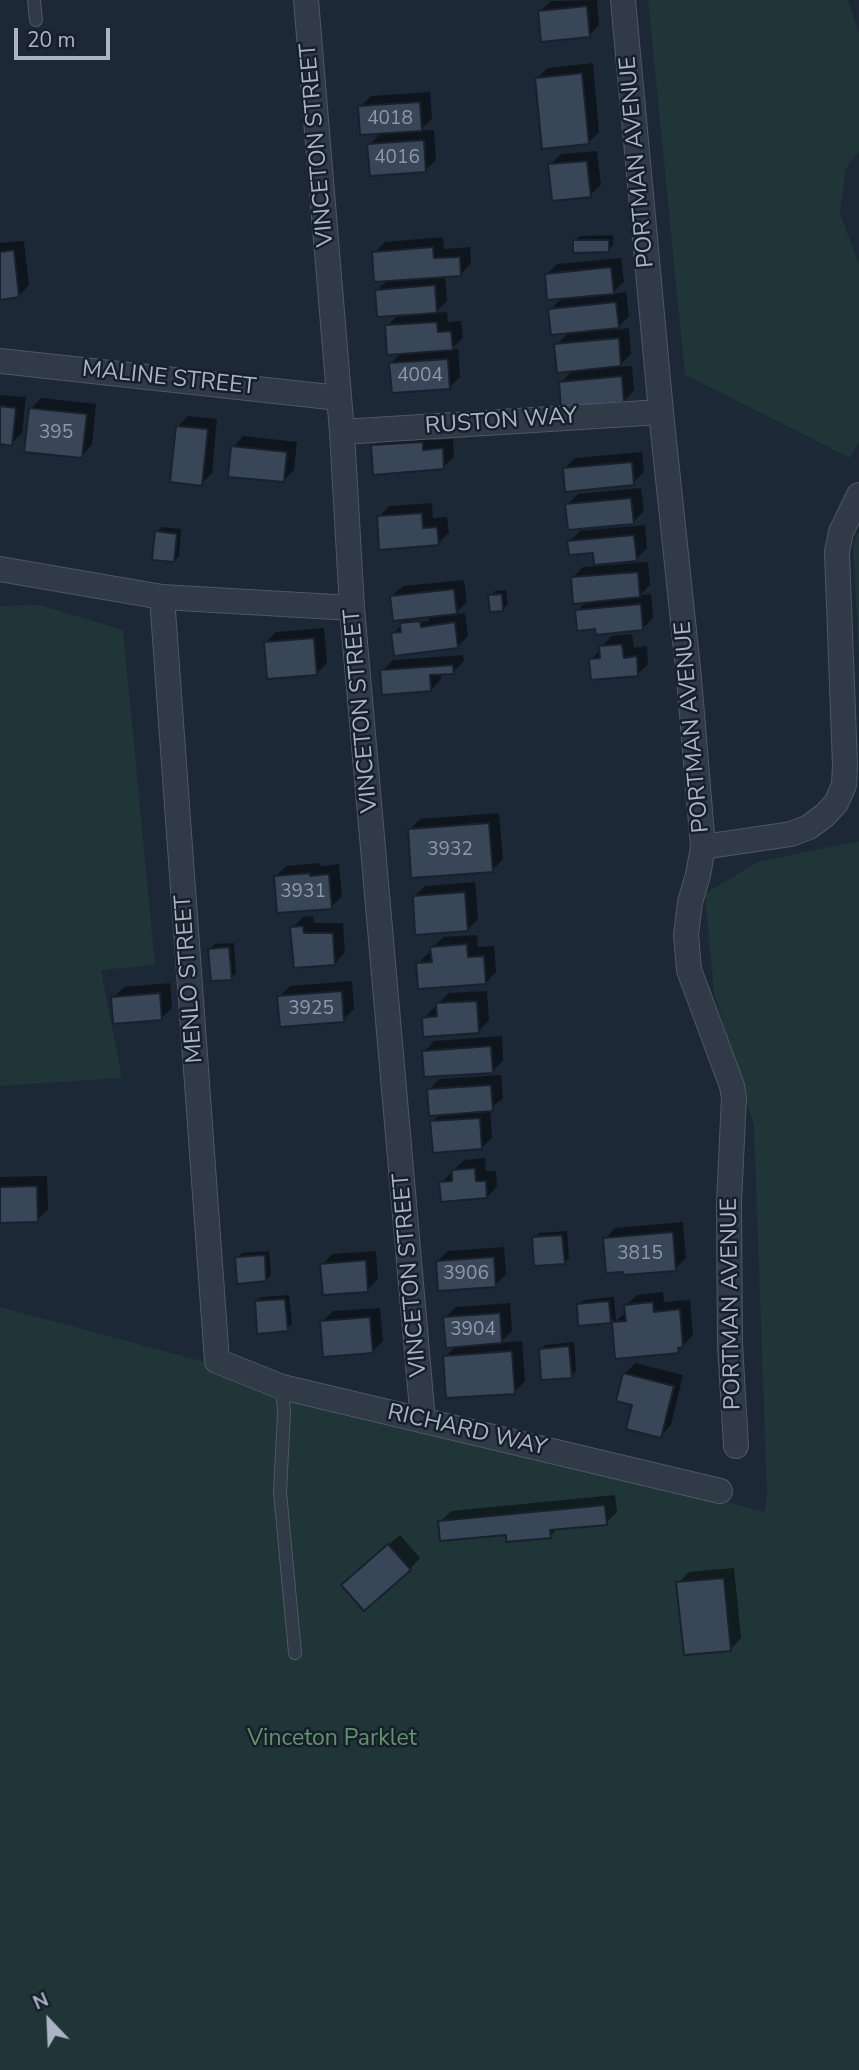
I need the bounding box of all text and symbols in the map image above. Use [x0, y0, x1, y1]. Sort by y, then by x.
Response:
scale bar [18, 14, 114, 58]
text: 20 m [27, 26, 76, 54]
street label: VINCETON STREET [295, 42, 341, 248]
street label: PORTMAN AVENUE [615, 55, 661, 269]
house number: 4018 [367, 108, 413, 130]
house number: 4016 [374, 147, 420, 169]
street label: MALINE STREET [81, 356, 257, 402]
house number: 4004 [397, 365, 443, 387]
street label: RUSTON WAY [424, 403, 578, 441]
house number: 395 [39, 422, 73, 444]
street label: VINCETON STREET [339, 608, 385, 814]
street label: PORTMAN AVENUE [670, 620, 716, 834]
house number: 3932 [427, 839, 473, 861]
house number: 3931 [280, 881, 326, 903]
street label: MENLO STREET [170, 894, 210, 1064]
house number: 3925 [288, 998, 334, 1020]
street label: VINCETON STREET [388, 1172, 434, 1378]
street label: PORTMAN AVENUE [716, 1198, 748, 1410]
house number: 3815 [617, 1243, 663, 1265]
house number: 3906 [443, 1263, 489, 1285]
house number: 3904 [450, 1319, 496, 1341]
street label: RICHARD WAY [385, 1399, 549, 1463]
park label: Vinceton Parklet [247, 1725, 417, 1753]
north arrow [14, 1986, 84, 2056]
text: N [29, 1987, 52, 2016]

